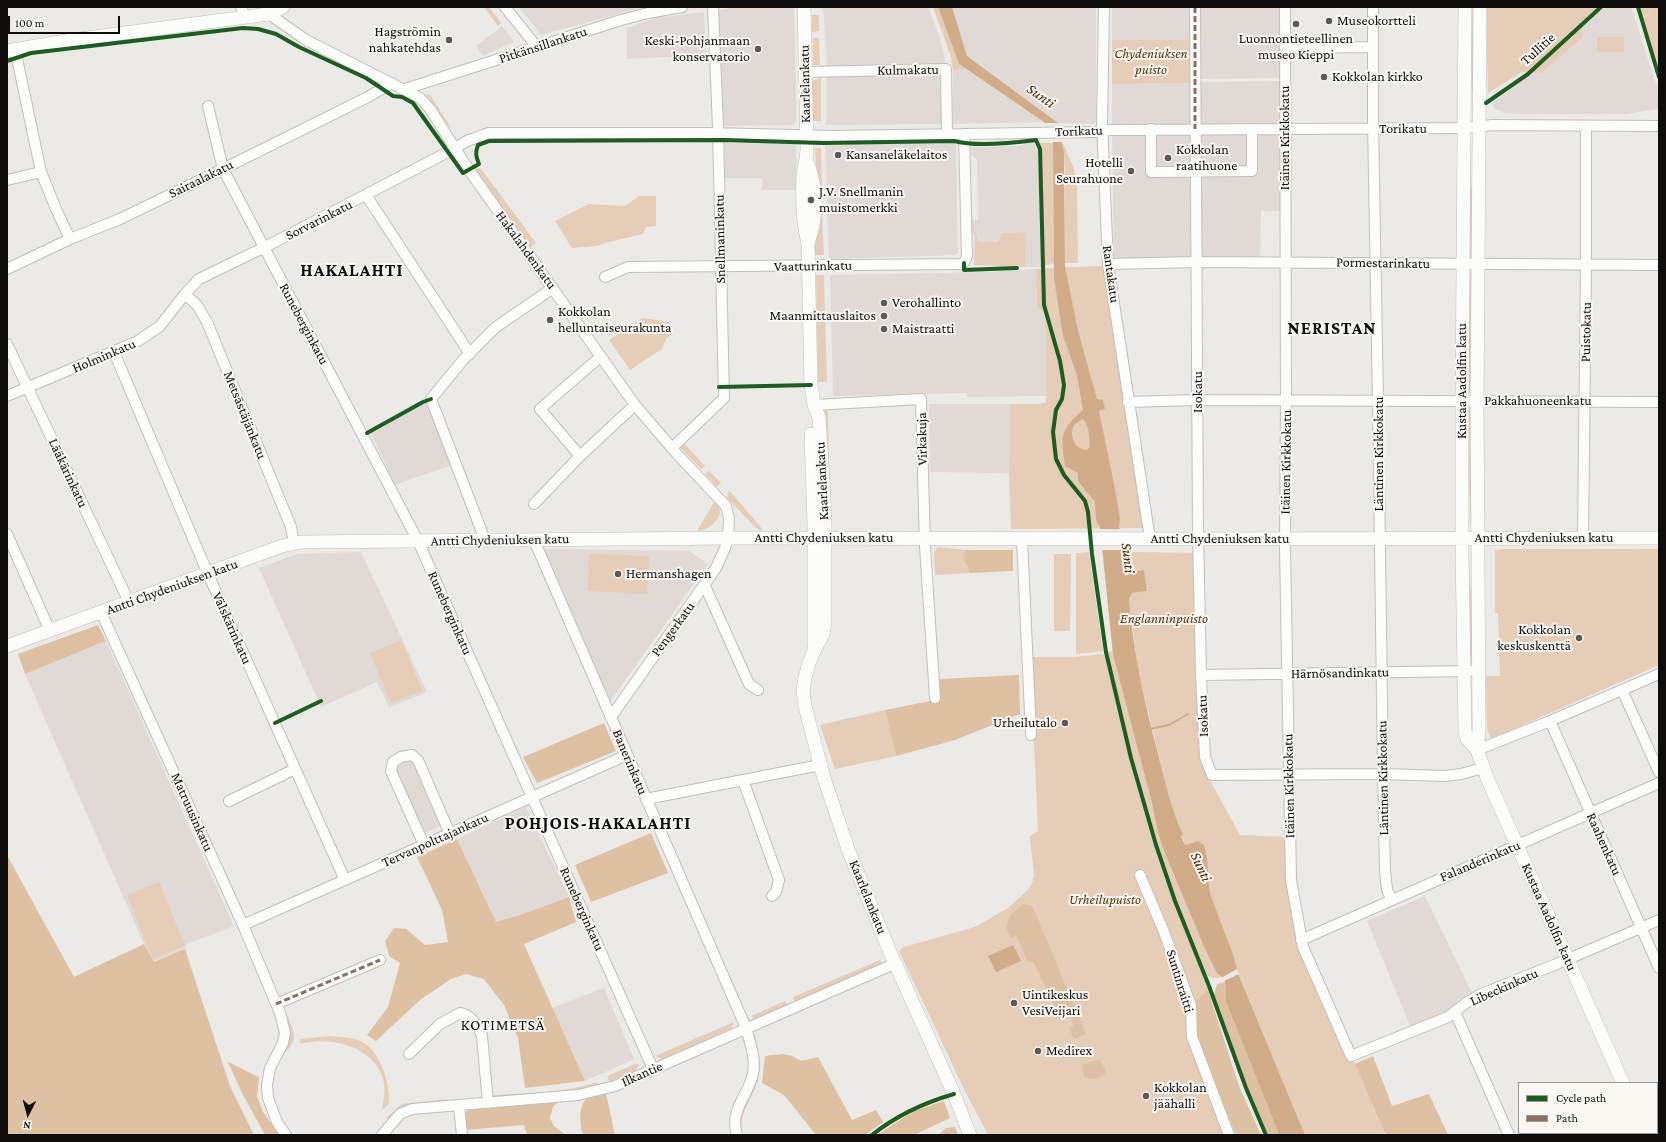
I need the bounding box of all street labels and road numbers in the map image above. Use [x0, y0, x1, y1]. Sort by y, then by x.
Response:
street label: Pitkänsillankatu [497, 23, 589, 67]
street label: Tullitie [1517, 29, 1559, 69]
street label: Kaarlelankatu [796, 45, 814, 123]
street label: Kulmakatu [877, 61, 939, 79]
street label: Itäinen Kirkkokatu [1277, 86, 1293, 190]
street label: Torikatu [1379, 121, 1427, 137]
street label: Torikatu [1055, 122, 1103, 140]
street label: Sairaalakatu [166, 156, 236, 202]
street label: Snellmaninkatu [711, 194, 729, 284]
street label: Sorvarinkatu [283, 196, 355, 244]
street label: Hakalahdenkatu [492, 208, 560, 292]
street label: Rantakatu [1099, 244, 1123, 304]
street label: Pormestarinkatu [1336, 254, 1430, 272]
street label: Vaatturinkatu [774, 257, 852, 275]
street label: Runeberginkatu [276, 280, 332, 368]
street label: Puistokatu [1577, 302, 1595, 362]
street label: Kustaa Aadolfin katu [1454, 323, 1470, 439]
street label: Holminkatu [70, 335, 138, 377]
street label: Metsästäjänkatu [220, 369, 270, 461]
street label: Isokatu [1190, 371, 1206, 413]
street label: Pakkahuoneenkatu [1484, 393, 1592, 409]
street label: Läntinen Kirkkokatu [1371, 396, 1387, 512]
street label: Itäinen Kirkkokatu [1277, 409, 1295, 515]
street label: Virkakuja [913, 412, 931, 466]
street label: Lääkärinkatu [45, 436, 91, 510]
street label: Kaarlelankatu [812, 441, 832, 521]
street label: Antti Chydeniuksen katu [430, 530, 570, 550]
street label: Antti Chydeniuksen katu [755, 530, 893, 546]
street label: Antti Chydeniuksen katu [1475, 530, 1613, 546]
street label: Antti Chydeniuksen katu [1151, 531, 1289, 547]
street label: Antti Chydeniuksen katu [104, 555, 240, 619]
street label: Runeberginkatu [424, 569, 476, 657]
street label: Välskärinkatu [209, 589, 255, 667]
street label: Pengerkatu [648, 598, 698, 660]
street label: Härnösandinkatu [1291, 664, 1389, 682]
street label: Isokatu [1194, 695, 1212, 737]
street label: Läntinen Kirkkokatu [1374, 720, 1392, 836]
street label: Banerinkatu [609, 727, 651, 797]
street label: Itäinen Kirkkokatu [1280, 733, 1298, 839]
street label: Matruusinkatu [167, 770, 217, 854]
street label: Tervanpolttajankatu [379, 809, 491, 871]
street label: Raahenkatu [1583, 810, 1625, 878]
street label: Falanderinkatu [1437, 837, 1523, 885]
street label: Kaarlelankatu [846, 858, 890, 936]
street label: Kustaa Aadolfin katu [1518, 861, 1580, 973]
street label: Runeberginkatu [556, 865, 608, 953]
street label: Suntinraitti [1162, 947, 1198, 1015]
street label: Libeckinkatu [1467, 965, 1541, 1009]
street label: Ilkantie [619, 1058, 665, 1090]

